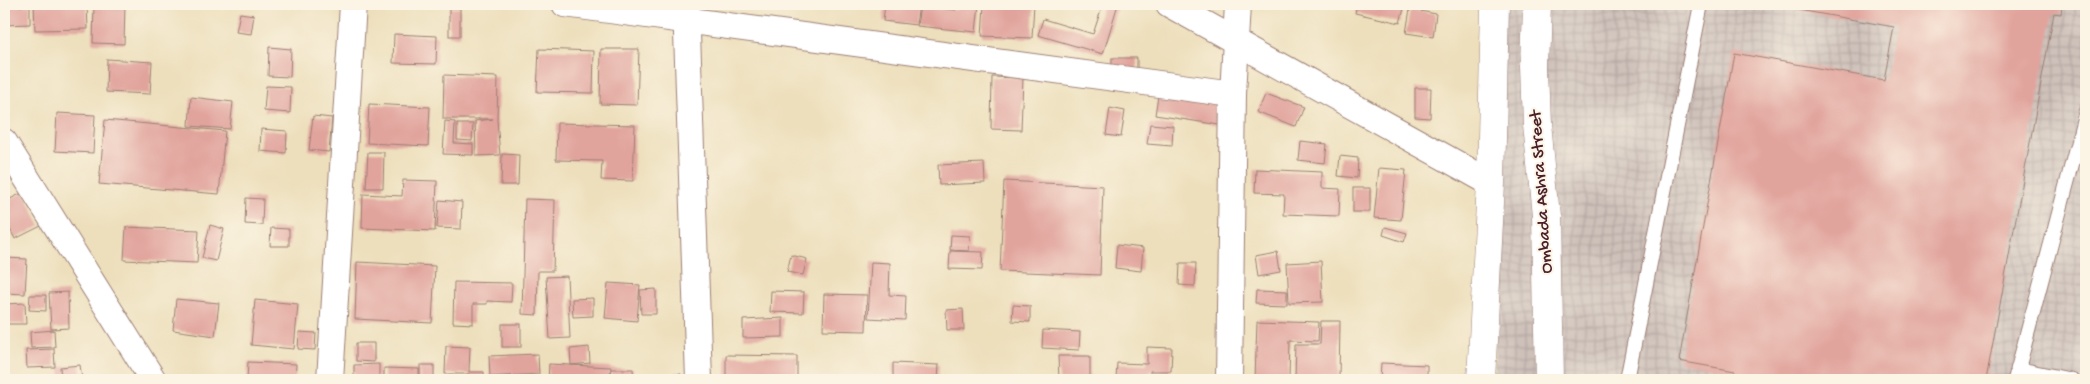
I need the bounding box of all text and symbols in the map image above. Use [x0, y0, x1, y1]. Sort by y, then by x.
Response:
street label: Ombada Ashra Street [1526, 108, 1558, 274]

